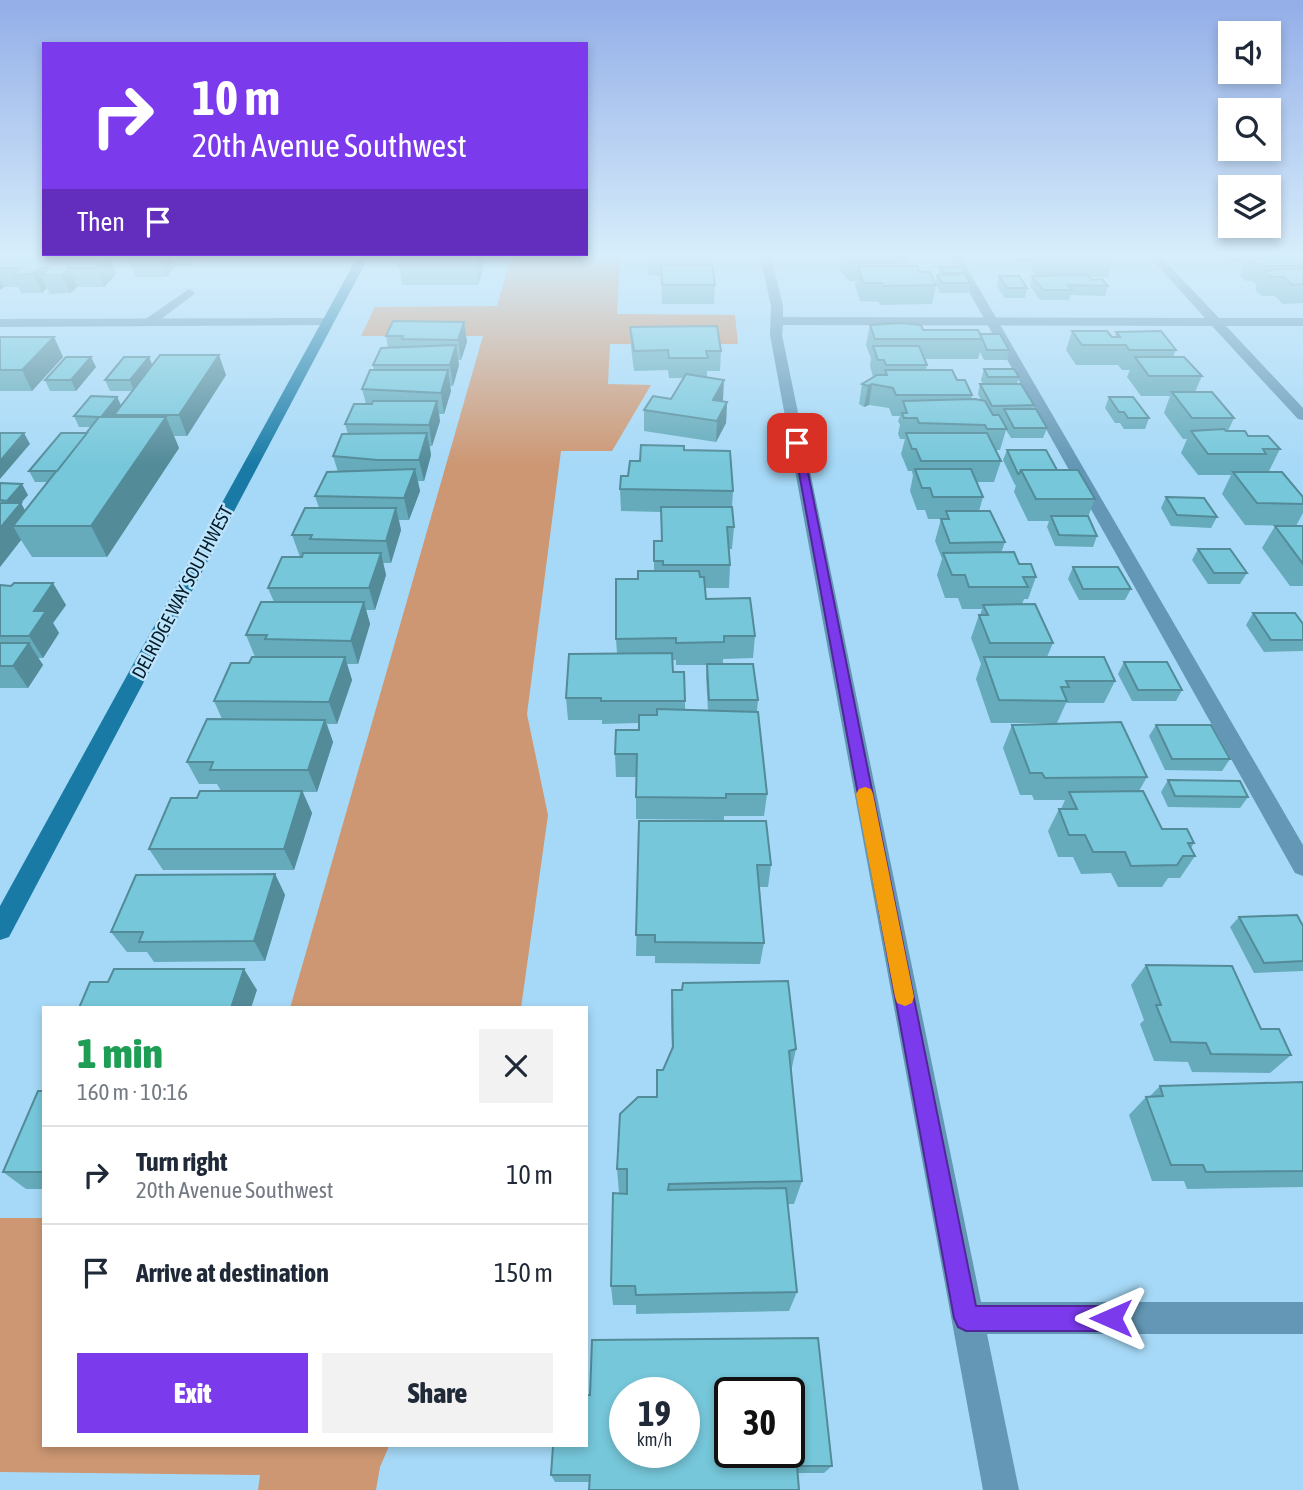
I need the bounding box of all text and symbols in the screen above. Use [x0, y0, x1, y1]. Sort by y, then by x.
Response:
map controls [1218, 21, 1281, 238]
button: sound [1218, 21, 1281, 84]
text: 10 m [192, 69, 280, 125]
icon: right [77, 70, 168, 161]
button: search [1218, 98, 1281, 161]
text: 20th Avenue Southwest [192, 127, 467, 164]
button: layers [1218, 175, 1281, 238]
icon: arrive [139, 203, 177, 241]
text: Then [77, 207, 125, 237]
pin [767, 413, 827, 473]
icon: arrive [778, 424, 816, 462]
street label: DELRIDGE WAY SOUTHWEST [127, 501, 237, 682]
text: 1 min [77, 1029, 163, 1077]
button: close [479, 1029, 553, 1103]
text: 160 m · 10:16 [77, 1079, 188, 1105]
text: Turn right [136, 1147, 227, 1177]
icon: right [77, 1156, 115, 1194]
text: 10 m [506, 1160, 553, 1190]
text: 20th Avenue Southwest [136, 1177, 333, 1203]
icon: arrive [77, 1254, 115, 1292]
text: Arrive at destination [136, 1258, 329, 1288]
text: 150 m [494, 1258, 553, 1288]
position arrow [1074, 1281, 1148, 1355]
button: Exit [77, 1353, 308, 1433]
button: Share [322, 1353, 553, 1433]
speed limit sign: 30 [714, 1377, 805, 1468]
text: 19 [638, 1393, 671, 1433]
text: km/h [637, 1429, 672, 1450]

